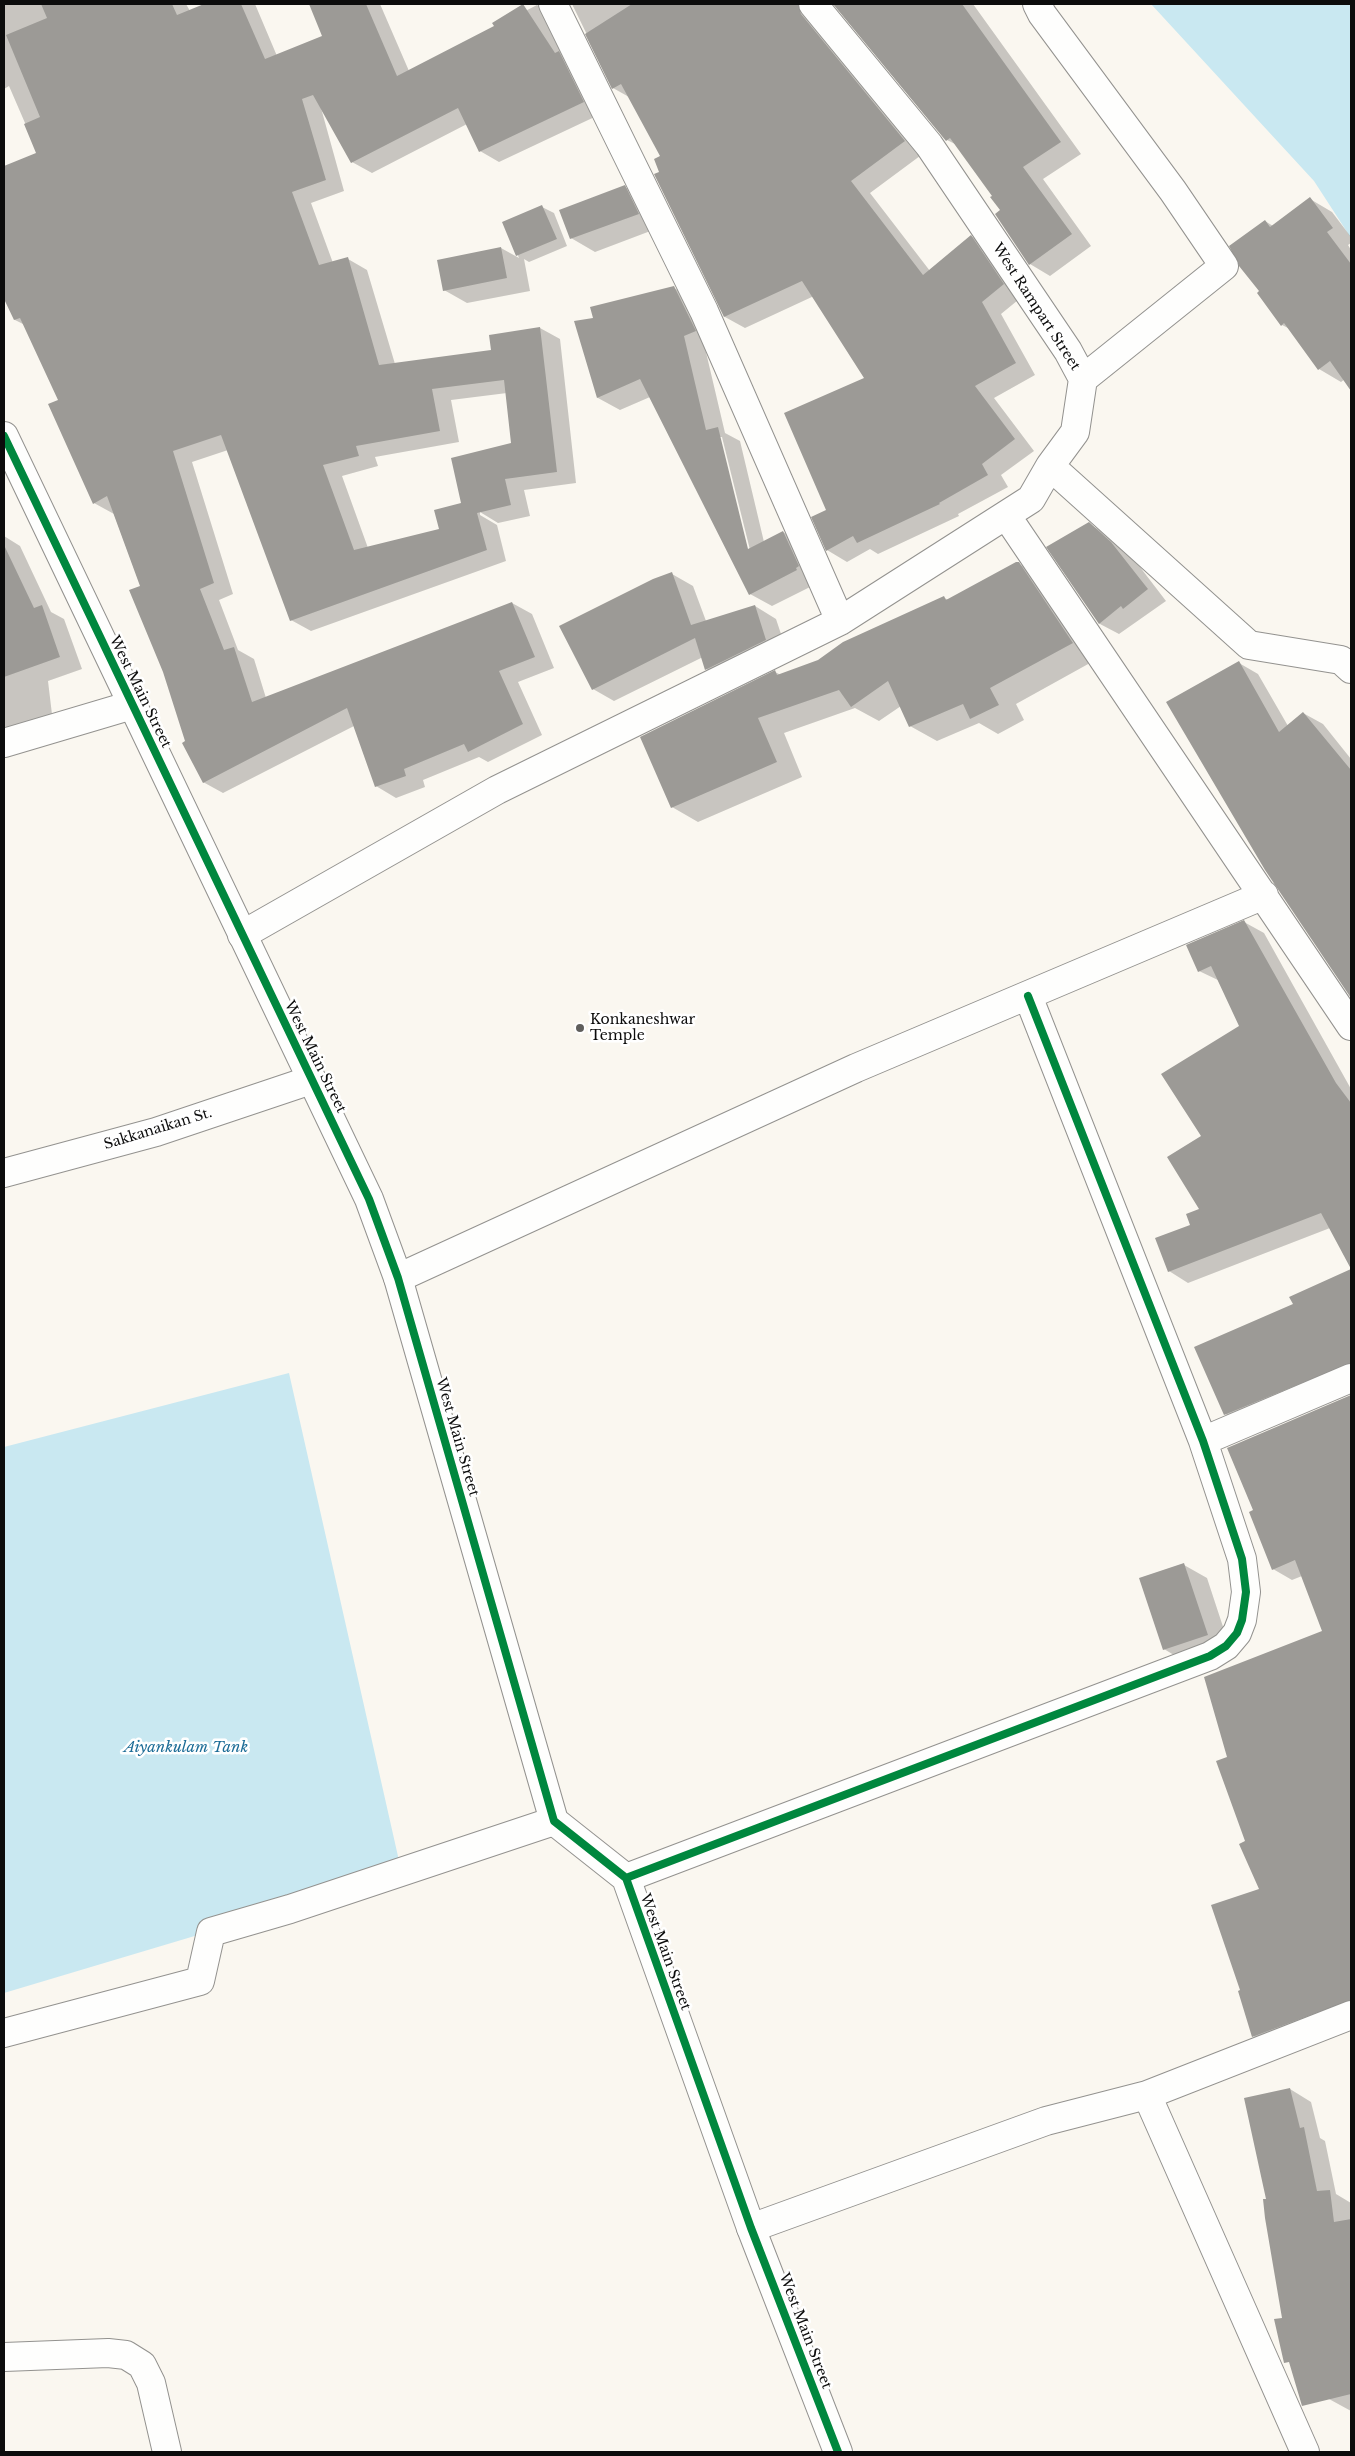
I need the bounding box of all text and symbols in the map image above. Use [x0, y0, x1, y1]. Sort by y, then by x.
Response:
street label: West Rampart Street [989, 240, 1083, 374]
street label: West Main Street [106, 633, 174, 751]
street label: West Main Street [281, 998, 349, 1116]
place label: Konkaneshwar Temple [590, 1012, 695, 1044]
marker: Konkaneshwar Temple [574, 1022, 586, 1034]
street label: Sakkanaikan St. [102, 1105, 214, 1153]
street label: West Main Street [432, 1376, 482, 1498]
water label: Aiyankulam Tank [124, 1739, 248, 1757]
street label: West Main Street [636, 1892, 694, 2012]
street label: West Main Street [775, 2271, 835, 2391]

